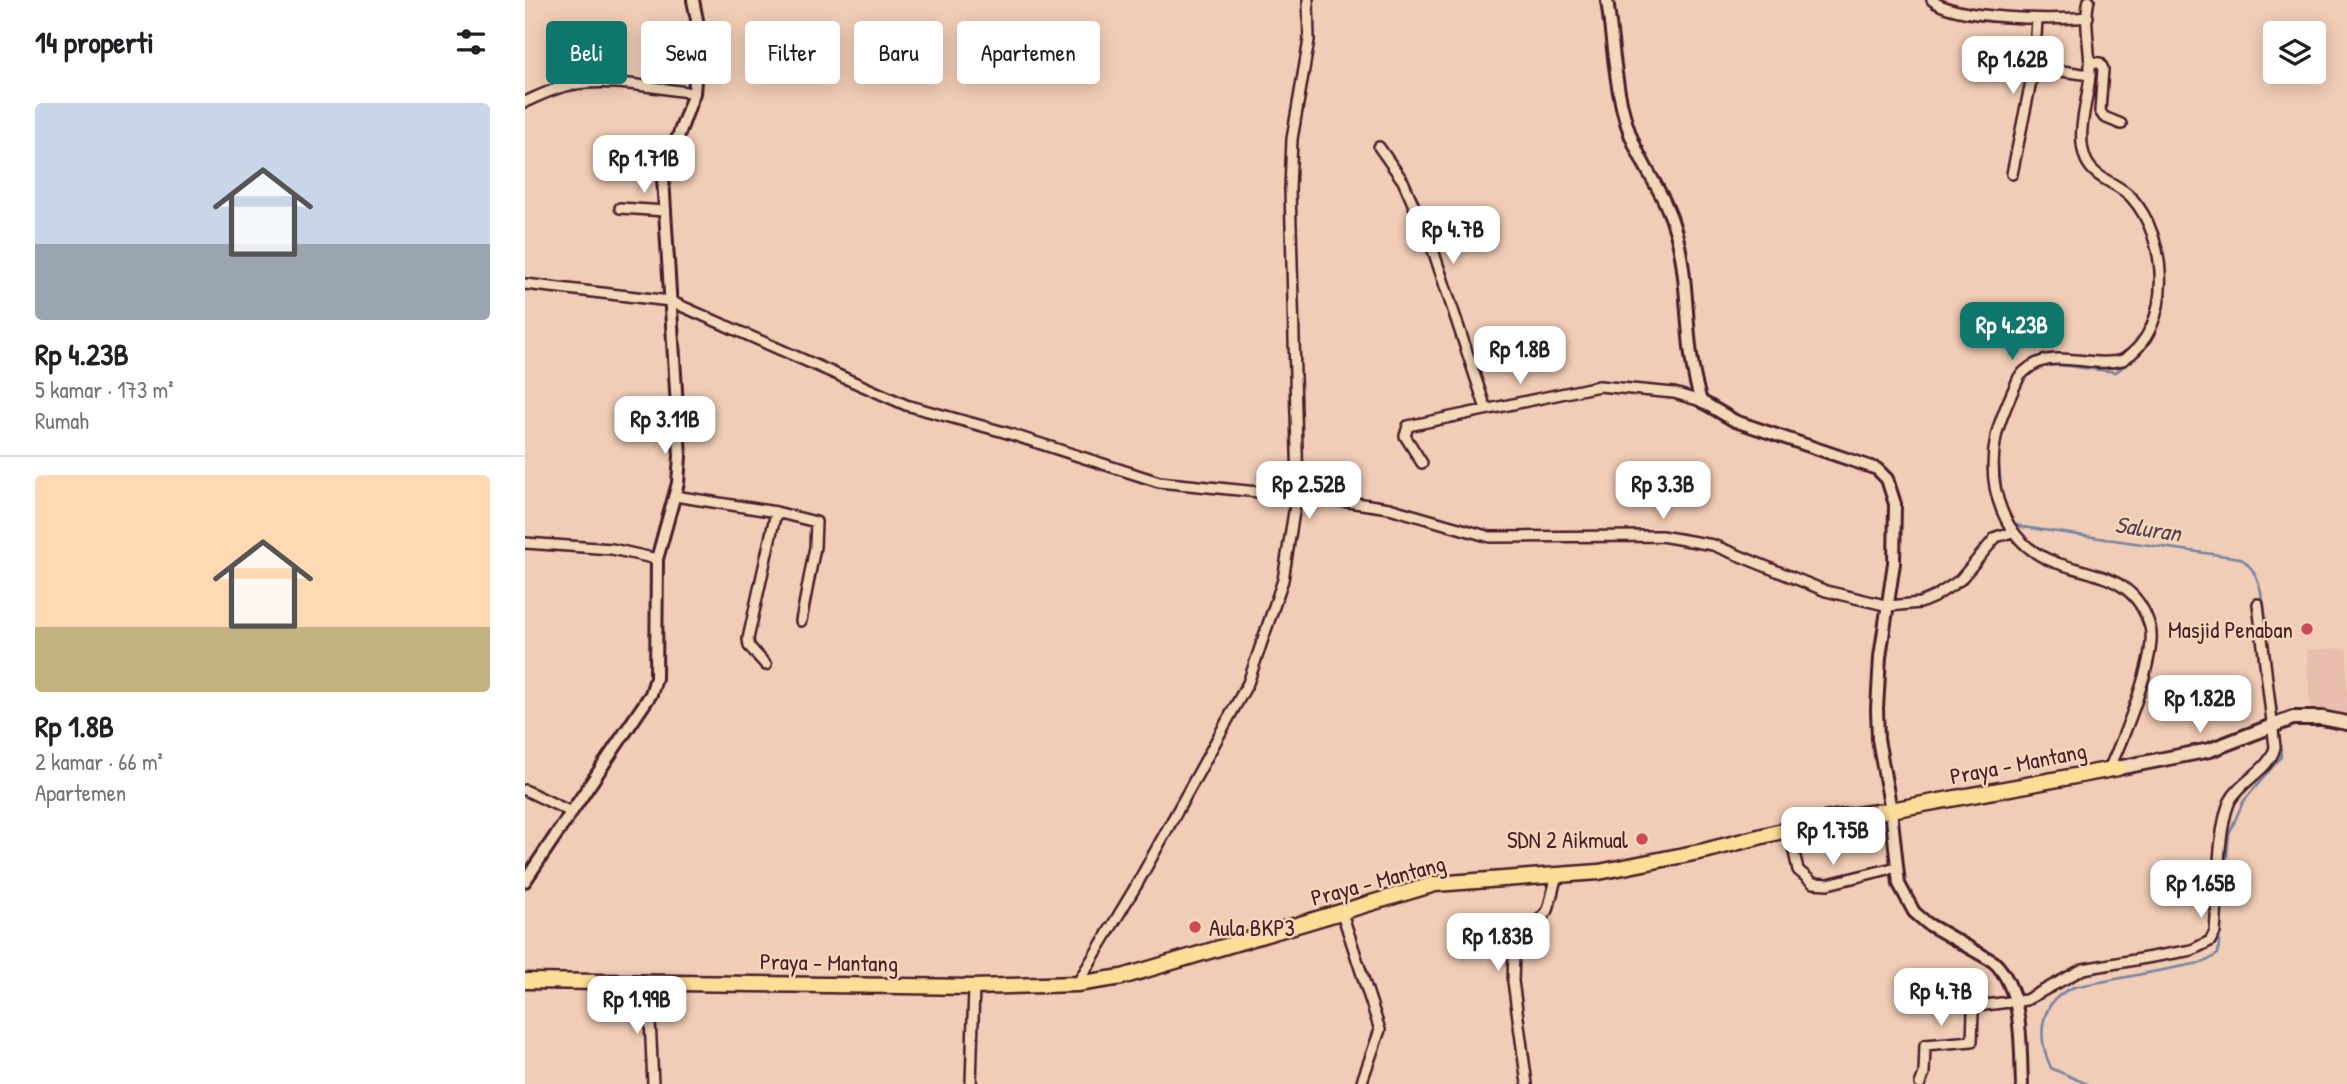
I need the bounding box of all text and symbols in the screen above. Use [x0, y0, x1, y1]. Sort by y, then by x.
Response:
chip: Beli [546, 21, 627, 84]
chip: Sewa [641, 21, 731, 84]
chip: Filter [745, 21, 840, 84]
chip: Baru [854, 21, 943, 84]
chip: Apartemen [957, 21, 1100, 84]
map controls [2263, 21, 2326, 84]
button: layers [2263, 21, 2326, 84]
text: 14 properti [35, 22, 154, 62]
icon: filters [452, 23, 490, 61]
pin: Rp 1.62B [1941, 36, 2085, 96]
text: Rp 1.62B [1978, 43, 2048, 74]
pin: Rp 1.71B [572, 136, 716, 195]
text: Rp 1.71B [609, 142, 679, 173]
icon: home [200, 149, 326, 275]
pin: Rp 4.7B [1388, 206, 1518, 266]
text: Rp 4.7B [1422, 213, 1484, 244]
pin: Rp 4.23B [1940, 302, 2084, 362]
text: Rp 4.23B [1976, 309, 2048, 340]
pin: Rp 1.8B [1455, 326, 1585, 386]
text: Rp 1.8B [1490, 333, 1550, 364]
text: Rp 4.23B [35, 334, 129, 374]
text: 5 kamar · 173 m² [35, 374, 174, 405]
pin: Rp 3.11B [593, 396, 737, 456]
text: Rp 3.11B [630, 403, 700, 434]
text: Rumah [35, 405, 89, 436]
pin: Rp 2.52B [1237, 462, 1381, 521]
pin: Rp 3.3B [1598, 462, 1728, 521]
text: Rp 2.52B [1272, 468, 1346, 499]
text: Rp 3.3B [1632, 468, 1694, 499]
water label: Saluran [2113, 508, 2185, 549]
icon: home [200, 521, 326, 647]
place label: Masjid Penaban [2168, 614, 2293, 645]
marker: Masjid Penaban [2299, 621, 2315, 637]
pin: Rp 1.82B [2128, 676, 2272, 735]
text: Rp 1.82B [2164, 682, 2236, 713]
text: Rp 1.8B [35, 706, 114, 746]
street label: Praya - Mantang [1947, 735, 2089, 791]
text: 2 kamar · 66 m² [35, 746, 163, 777]
text: Apartemen [35, 777, 126, 808]
pin: Rp 1.75B [1761, 808, 1905, 867]
text: Rp 1.75B [1797, 814, 1869, 845]
place label: SDN 2 Aikmual [1507, 824, 1629, 855]
marker: SDN 2 Aikmual [1634, 831, 1650, 847]
street label: Praya - Mantang [1307, 847, 1449, 913]
pin: Rp 1.65B [2129, 860, 2273, 920]
text: Rp 1.65B [2166, 867, 2236, 898]
place label: Aula BKP3 [1209, 912, 1295, 943]
pin: Rp 1.83B [1426, 914, 1570, 973]
marker: Aula BKP3 [1187, 919, 1203, 935]
text: Rp 1.83B [1463, 920, 1533, 951]
street label: Praya - Mantang [760, 945, 898, 979]
pin: Rp 4.7B [1876, 968, 2006, 1028]
text: Rp 4.7B [1910, 975, 1972, 1006]
pin: Rp 1.99B [565, 976, 709, 1036]
text: Rp 1.99B [603, 983, 671, 1014]

